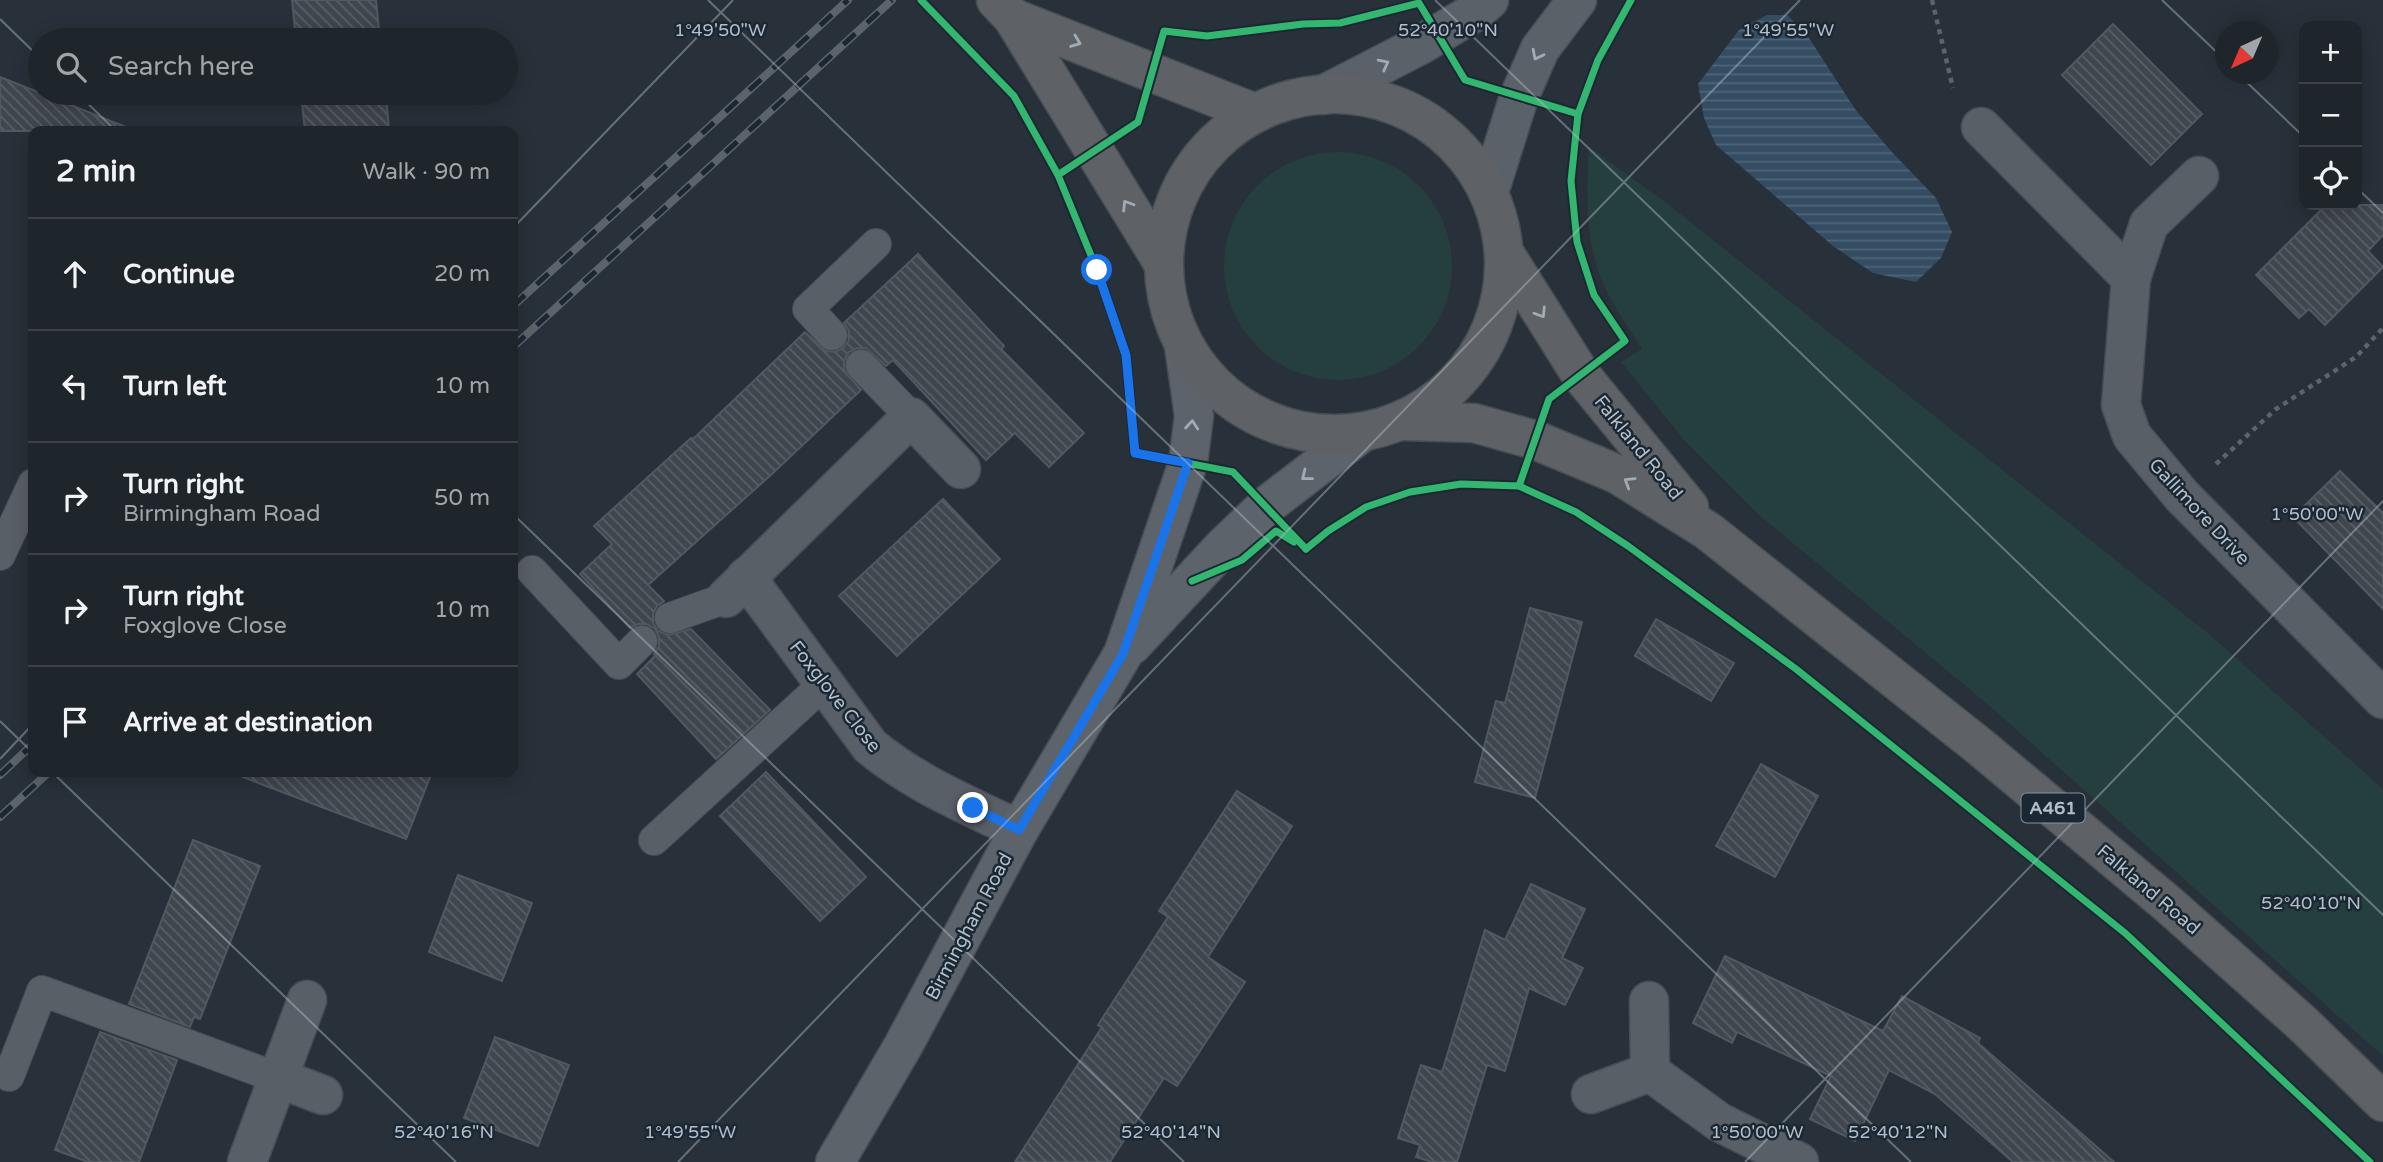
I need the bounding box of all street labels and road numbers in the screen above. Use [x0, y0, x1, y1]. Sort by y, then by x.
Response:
street label: Falkland Road [1590, 391, 1687, 504]
street label: Gallimore Drive [2144, 454, 2254, 570]
street label: Foxglove Close [785, 637, 886, 757]
road number: A461 [2022, 794, 2084, 822]
street label: Falkland Road [2092, 840, 2204, 939]
street label: Birmingham Road [921, 849, 1017, 1004]

